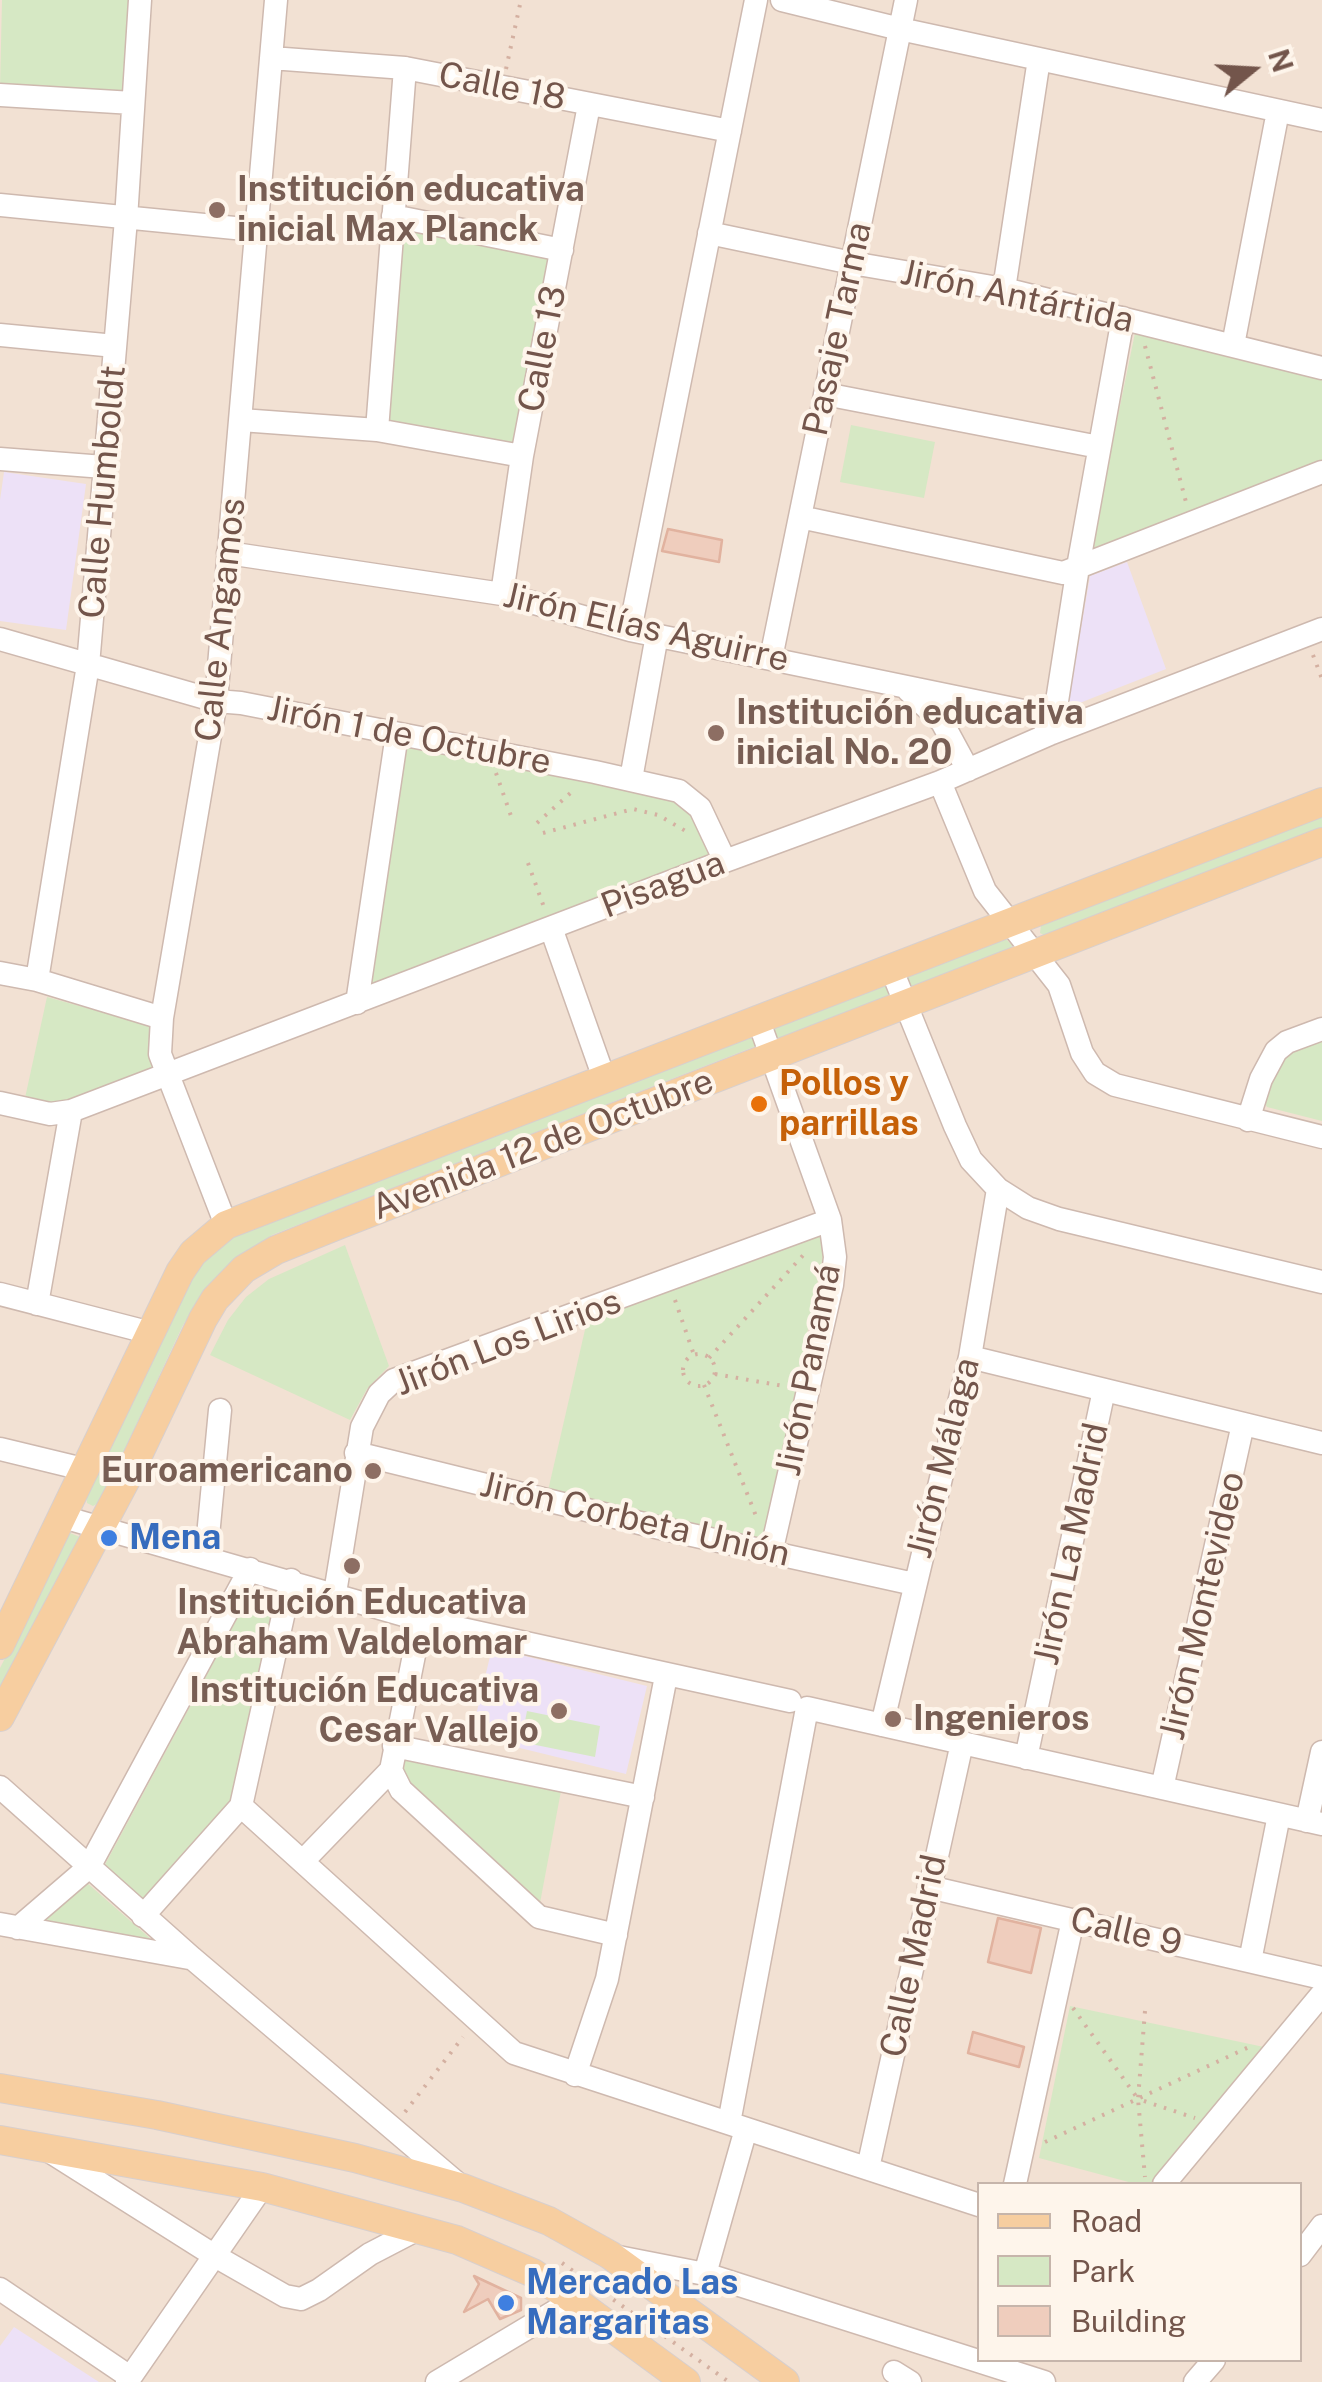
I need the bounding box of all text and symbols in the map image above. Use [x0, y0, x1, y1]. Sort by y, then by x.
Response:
north arrow [1202, 20, 1302, 120]
text: N [1262, 45, 1300, 76]
street label: Calle 18 [435, 54, 569, 120]
place label: Institución educativa inicial Max Planck [237, 169, 585, 251]
marker: Institución educativa inicial Max Planck [206, 199, 228, 221]
street label: Pasaje Tarma [795, 218, 881, 440]
street label: Jirón Antártida [897, 252, 1137, 342]
street label: Calle 13 [510, 282, 576, 416]
street label: Calle Humboldt [71, 364, 135, 620]
street label: Calle Angamos [187, 496, 255, 744]
street label: Jirón Elías Aguirre [499, 575, 793, 681]
street label: Jirón 1 de Octubre [264, 688, 554, 784]
place label: Institución educativa inicial No. 20 [736, 692, 1084, 774]
marker: Institución educativa inicial No. 20 [705, 722, 727, 744]
street label: Pisagua [595, 842, 731, 928]
street label: Avenida 12 de Octubre [366, 1061, 720, 1229]
place label: Pollos y parrillas [779, 1063, 919, 1145]
marker: Pollos y parrillas [748, 1093, 770, 1115]
street label: Jirón Panamá [768, 1261, 850, 1479]
street label: Jirón Los Lirios [389, 1281, 627, 1405]
street label: Jirón Málaga [899, 1353, 989, 1563]
street label: Jirón La Madrid [1026, 1419, 1118, 1669]
place label: Euroamericano [101, 1450, 353, 1492]
marker: Euroamericano [362, 1460, 384, 1482]
street label: Jirón Corbeta Unión [476, 1464, 794, 1576]
street label: Jirón Montevideo [1152, 1468, 1254, 1744]
place label: Mena [129, 1517, 221, 1559]
marker: Mena [98, 1527, 120, 1549]
marker: Institución Educativa Abraham Valdelomar [341, 1555, 363, 1577]
place label: Institución Educativa Abraham Valdelomar [177, 1582, 527, 1664]
place label: Institución Educativa Cesar Vallejo [189, 1670, 539, 1752]
place label: Ingenieros [913, 1698, 1089, 1740]
marker: Institución Educativa Cesar Vallejo [548, 1700, 570, 1722]
marker: Ingenieros [882, 1708, 904, 1730]
street label: Calle Madrid [872, 1851, 956, 2061]
street label: Calle 9 [1066, 1899, 1186, 1965]
legend [977, 2182, 1302, 2362]
text: Road [1071, 2203, 1142, 2239]
text: Park [1071, 2253, 1135, 2289]
place label: Mercado Las Margaritas [526, 2262, 738, 2344]
marker: Mercado Las Margaritas [495, 2292, 517, 2314]
text: Building [1071, 2303, 1186, 2339]

